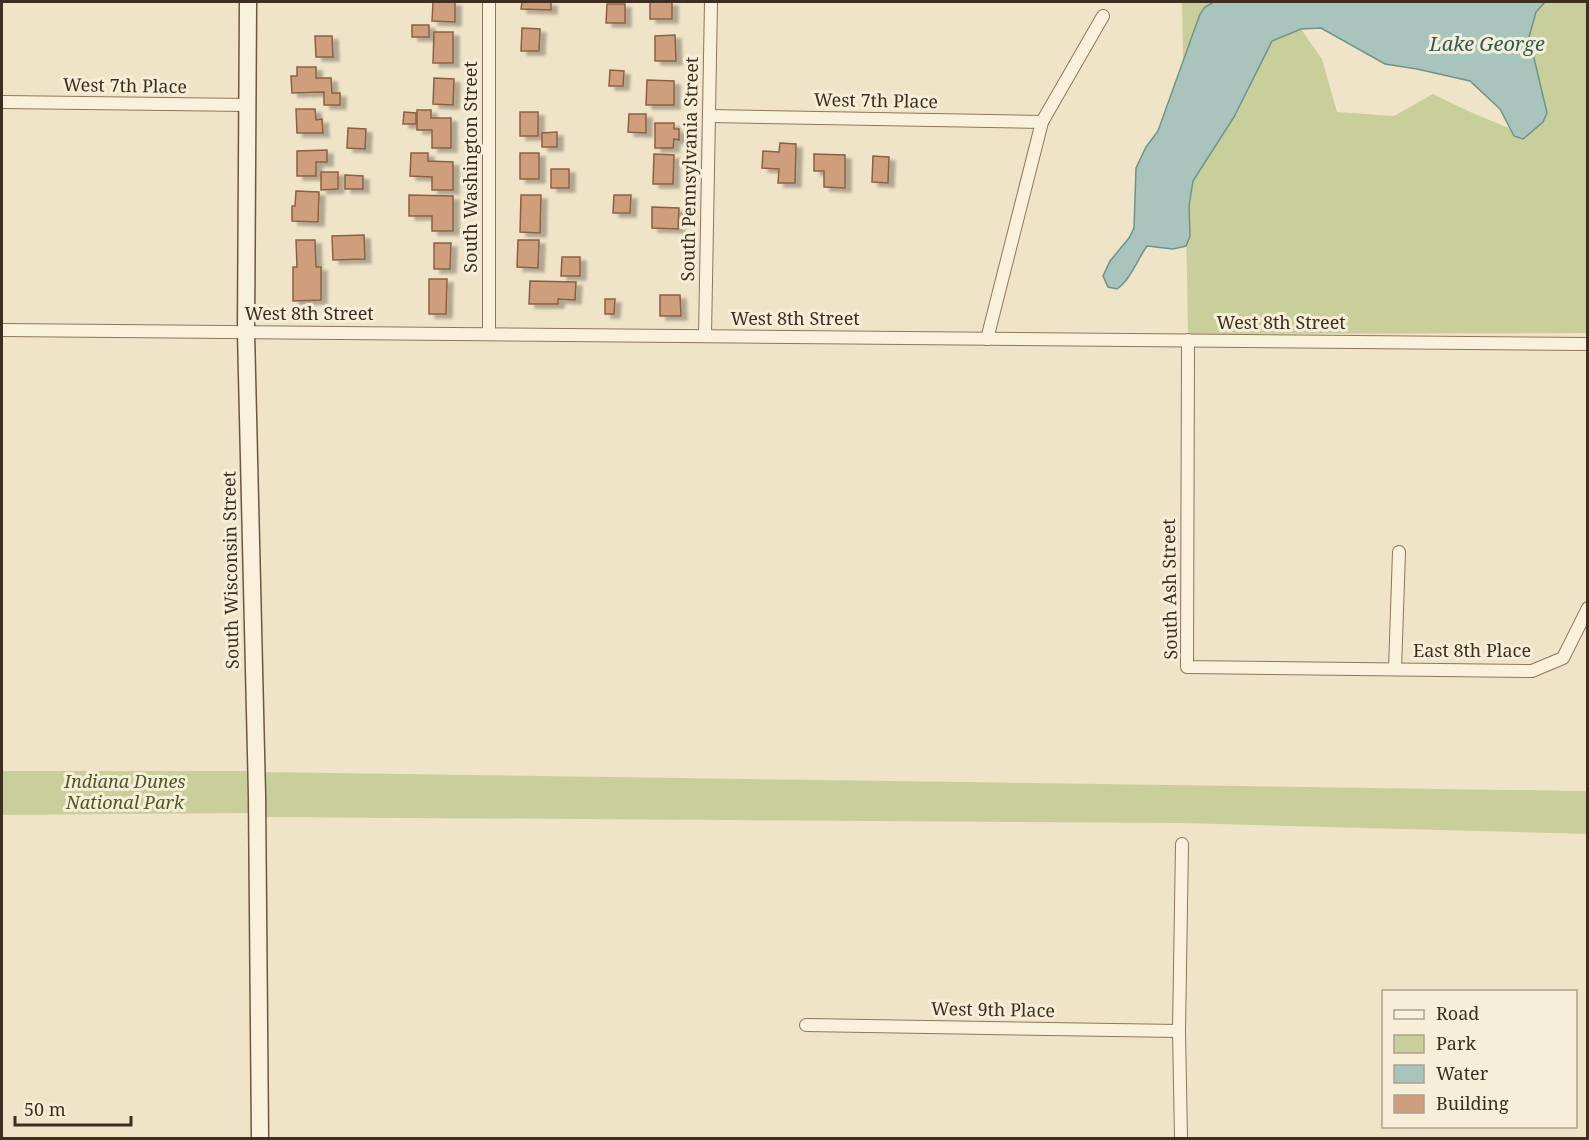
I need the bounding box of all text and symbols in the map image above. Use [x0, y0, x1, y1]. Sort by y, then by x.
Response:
water label: Lake George [1428, 30, 1545, 57]
street label: South Pennsylvania Street [675, 56, 703, 281]
street label: South Washington Street [458, 61, 482, 273]
street label: West 7th Place [63, 72, 187, 98]
street label: West 7th Place [814, 87, 938, 113]
street label: West 8th Street [244, 301, 374, 325]
street label: West 8th Street [730, 306, 860, 330]
street label: West 8th Street [1216, 310, 1346, 334]
street label: South Wisconsin Street [216, 471, 244, 669]
street label: South Ash Street [1156, 518, 1182, 660]
street label: East 8th Place [1413, 638, 1531, 662]
park label: Indiana Dunes National Park [63, 769, 186, 814]
legend [1382, 990, 1577, 1128]
street label: West 9th Place [931, 996, 1055, 1022]
text: Road [1436, 1001, 1479, 1025]
text: Park [1436, 1031, 1476, 1055]
text: Water [1436, 1061, 1489, 1085]
scale bar [15, 1089, 130, 1127]
text: Building [1436, 1091, 1509, 1115]
text: 50 m [24, 1097, 66, 1121]

